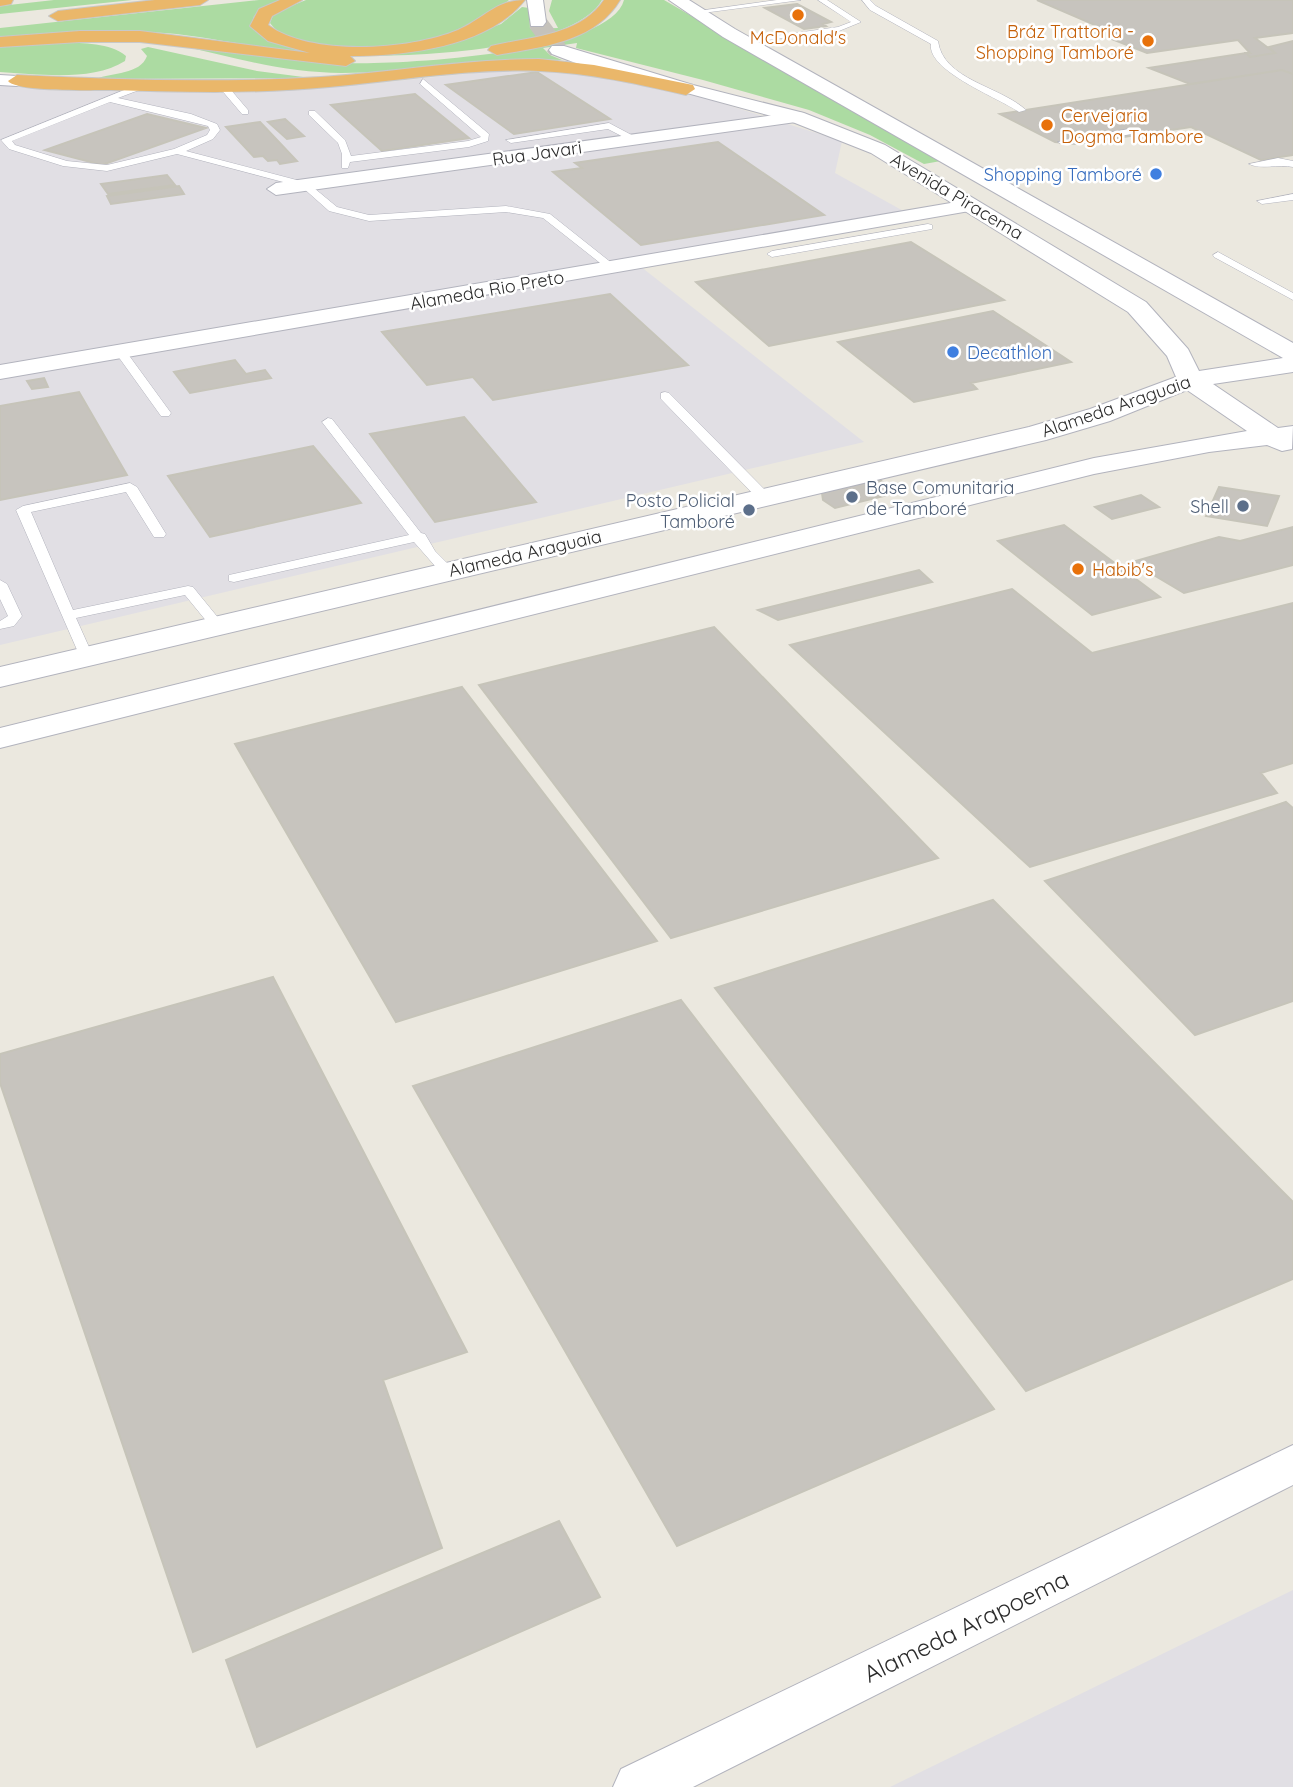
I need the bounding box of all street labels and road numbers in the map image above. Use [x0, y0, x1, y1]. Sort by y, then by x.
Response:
street label: Rua Javari [491, 135, 583, 171]
street label: Avenida Piracema [886, 147, 1028, 245]
street label: Alameda Rio Preto [408, 265, 566, 315]
street label: Alameda Araguaia [1038, 370, 1194, 442]
street label: Alameda Araguaia [446, 524, 604, 582]
street label: Alameda Arapoema [858, 1563, 1074, 1689]

